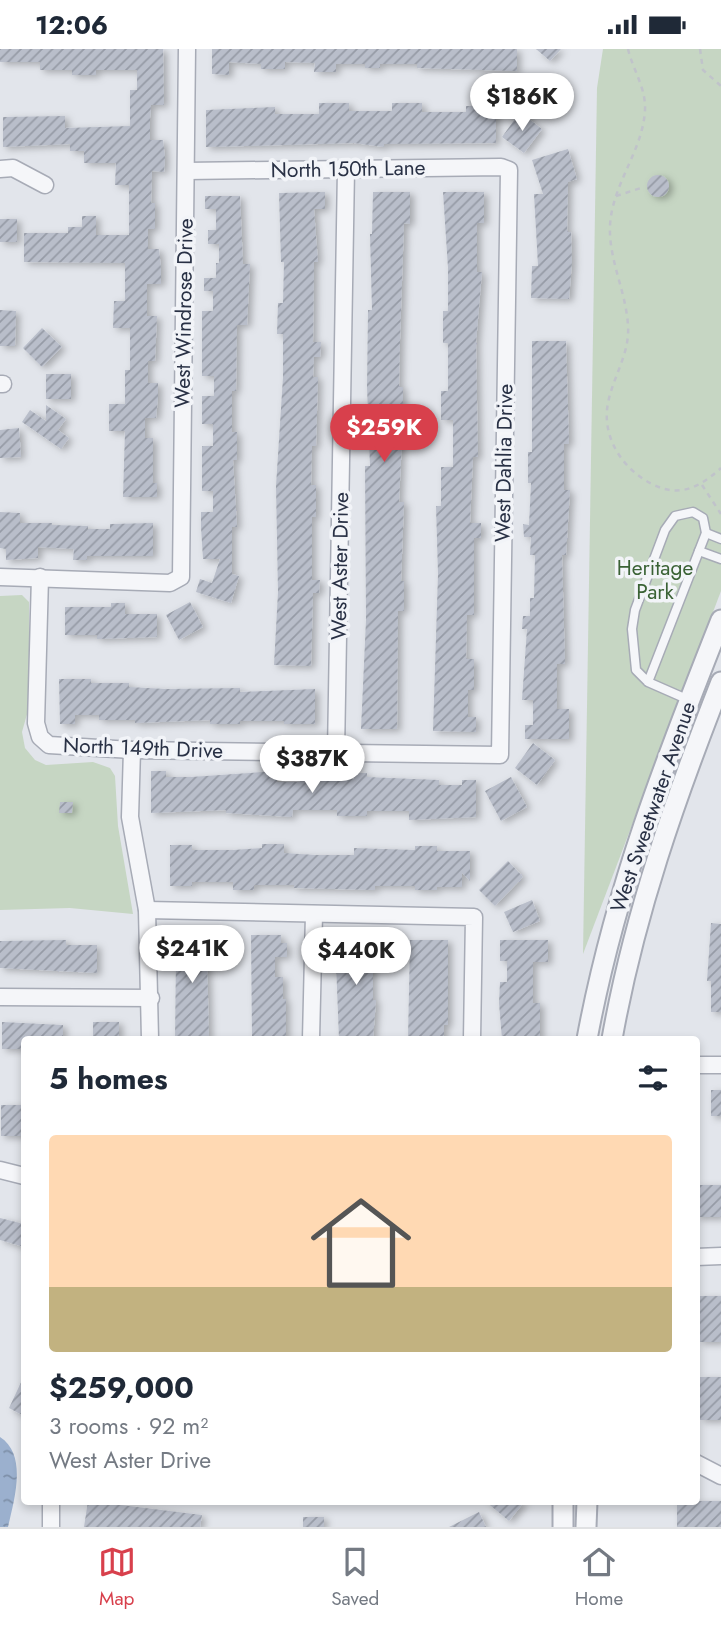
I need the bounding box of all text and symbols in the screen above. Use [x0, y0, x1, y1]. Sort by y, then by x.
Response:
text: 12:06 [35, 6, 108, 44]
pin: $186K [473, 73, 571, 133]
text: $186K [486, 79, 558, 113]
street label: North 150th Lane [270, 153, 426, 185]
street label: West Windrose Drive [167, 218, 201, 408]
street label: West Dahlia Drive [488, 383, 520, 543]
pin: $259K [335, 405, 433, 464]
text: $259K [346, 410, 422, 444]
street label: West Aster Drive [324, 492, 356, 640]
park label: Heritage Park [617, 553, 693, 607]
street label: West Sweetwater Avenue [603, 697, 703, 916]
street label: North 149th Drive [62, 730, 224, 766]
pin: $387K [263, 735, 361, 795]
text: $387K [276, 741, 348, 775]
pin: $241K [143, 925, 241, 985]
pin: $440K [307, 927, 405, 987]
text: $241K [155, 931, 229, 965]
text: $440K [317, 933, 395, 967]
text: 5 homes [49, 1057, 168, 1100]
icon: filters [634, 1059, 672, 1097]
icon: home [298, 1180, 424, 1306]
text: $259,000 [49, 1366, 194, 1409]
text: 3 rooms · 92 m² [49, 1409, 208, 1443]
text: West Aster Drive [49, 1443, 211, 1477]
tab: Map [98, 1543, 136, 1612]
tab: Saved [331, 1543, 379, 1612]
tab: Home [575, 1543, 623, 1612]

